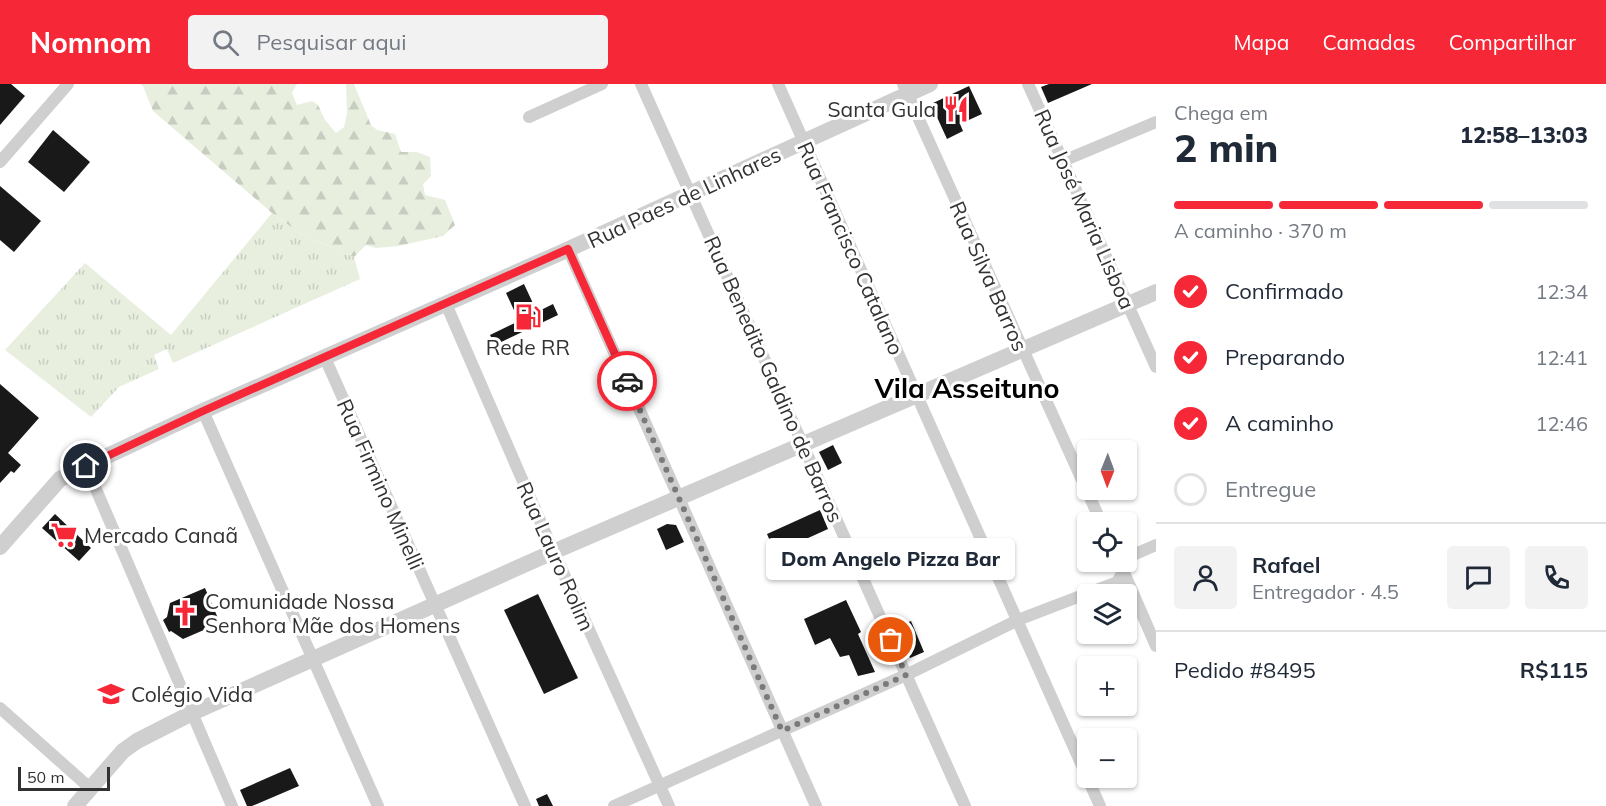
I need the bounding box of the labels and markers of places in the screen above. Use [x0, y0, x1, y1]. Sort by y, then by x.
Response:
restaurant icon: Santa Gula [941, 94, 971, 124]
place label: Santa Gula [828, 96, 936, 122]
fuel station icon: Rede RR [513, 302, 543, 332]
place label: Rede RR [486, 334, 570, 360]
pin [60, 440, 111, 491]
supermarket icon: Mercado Canaã [49, 520, 79, 550]
place label: Mercado Canaã [84, 522, 238, 548]
callout: Dom Angelo Pizza Bar [766, 538, 1016, 580]
place label: Comunidade Nossa Senhora Mãe dos Homens [205, 588, 460, 638]
church icon: Comunidade Nossa Senhora Mãe dos Homens [170, 598, 200, 628]
pin [865, 614, 916, 665]
school or university icon: Colégio Vida [96, 679, 126, 709]
place label: Colégio Vida [131, 681, 253, 707]

